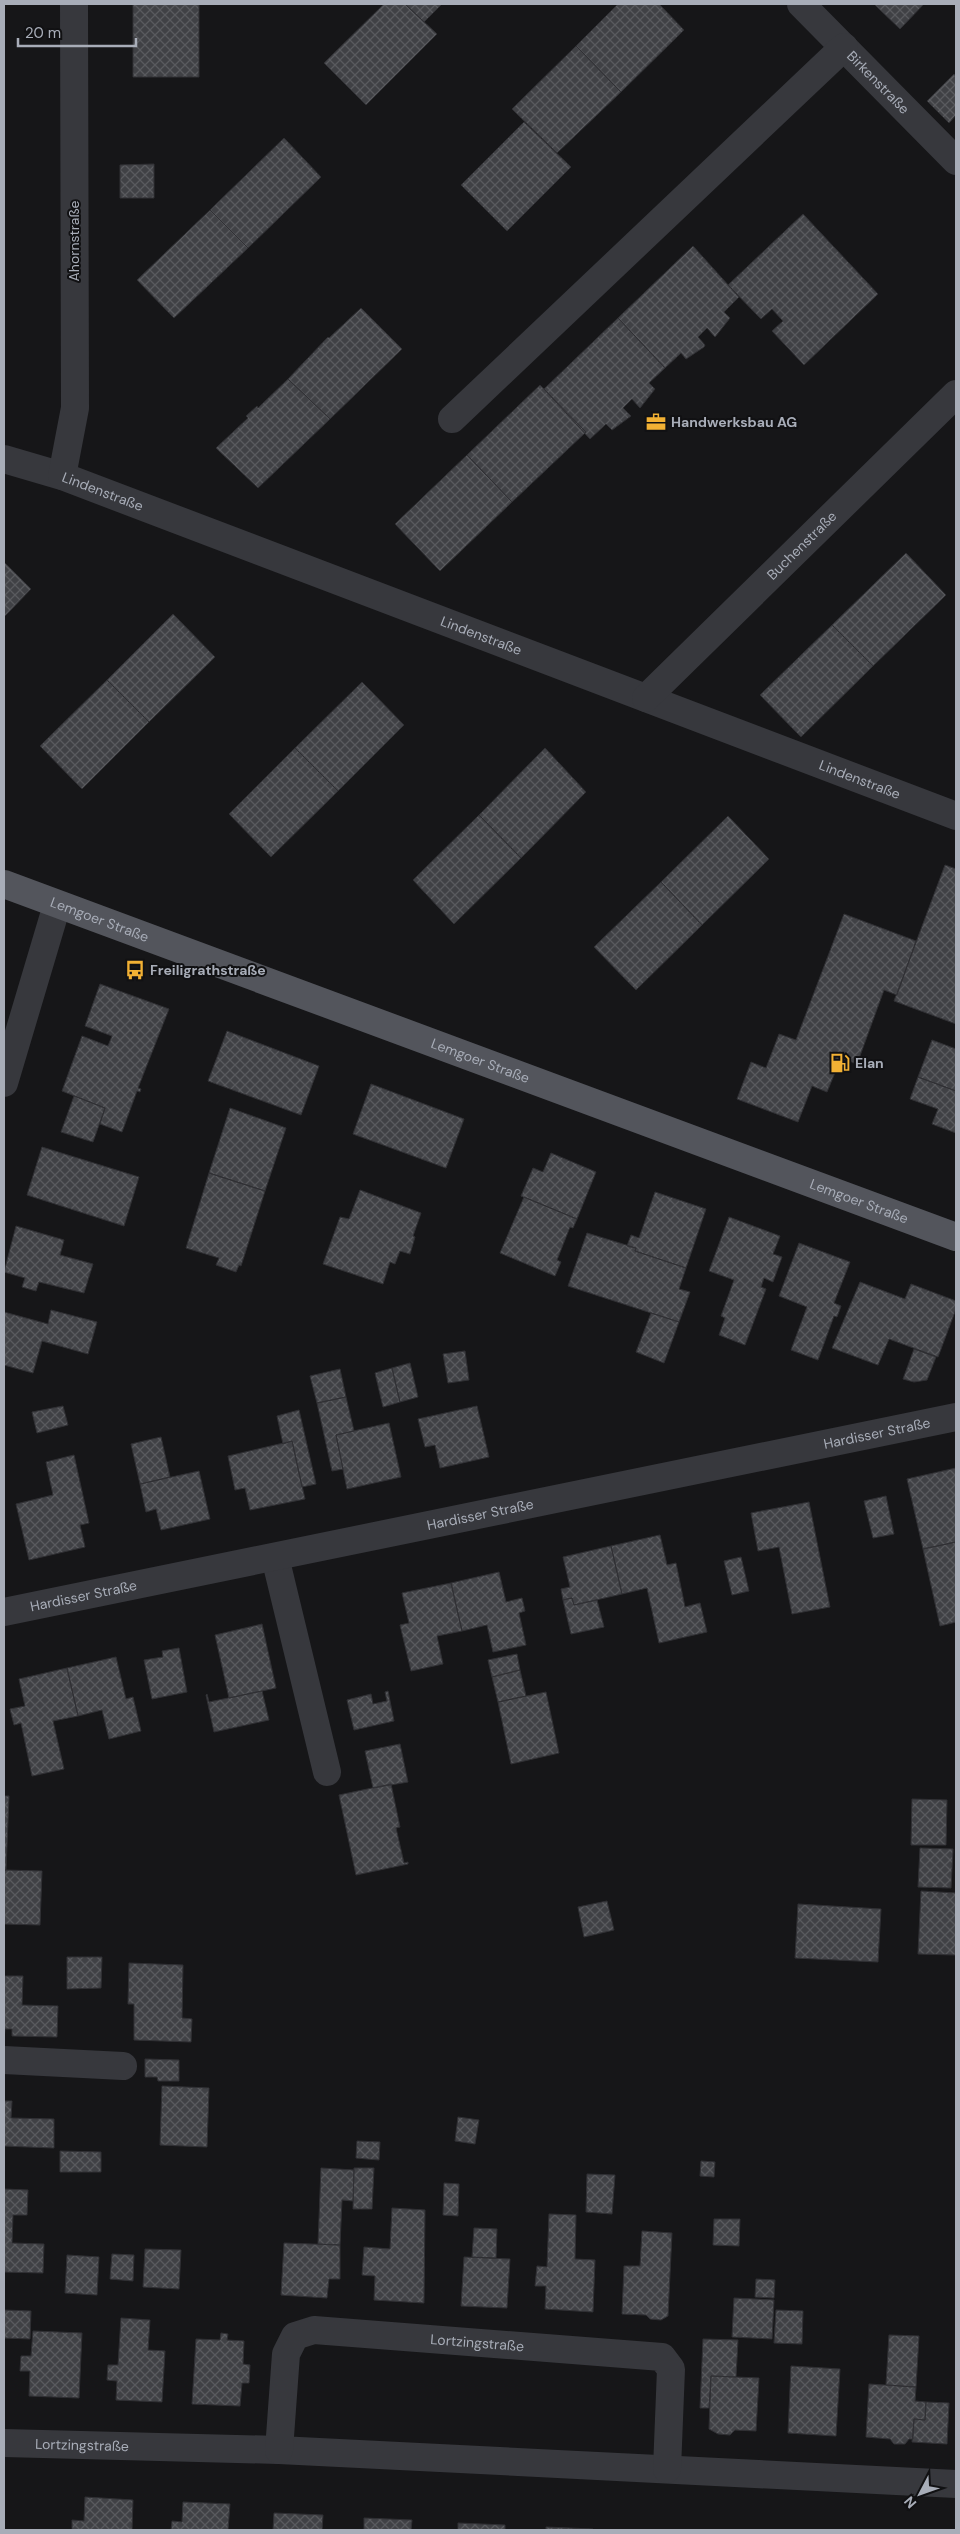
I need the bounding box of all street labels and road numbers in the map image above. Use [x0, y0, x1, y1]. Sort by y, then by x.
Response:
street label: Birkenstraße [843, 47, 913, 118]
street label: Ahornstraße [65, 201, 83, 281]
street label: Lindenstraße [59, 468, 146, 515]
street label: Buchenstraße [763, 507, 840, 584]
street label: Lindenstraße [438, 612, 525, 659]
street label: Lindenstraße [817, 756, 903, 803]
street label: Lemgoer Straße [48, 893, 151, 946]
street label: Lemgoer Straße [429, 1034, 532, 1087]
street label: Lemgoer Straße [807, 1175, 911, 1228]
street label: Hardisser Straße [822, 1413, 932, 1453]
street label: Hardisser Straße [425, 1495, 535, 1534]
street label: Hardisser Straße [28, 1576, 138, 1615]
street label: Lortzingstraße [430, 2330, 525, 2355]
street label: Lortzingstraße [35, 2435, 129, 2455]

